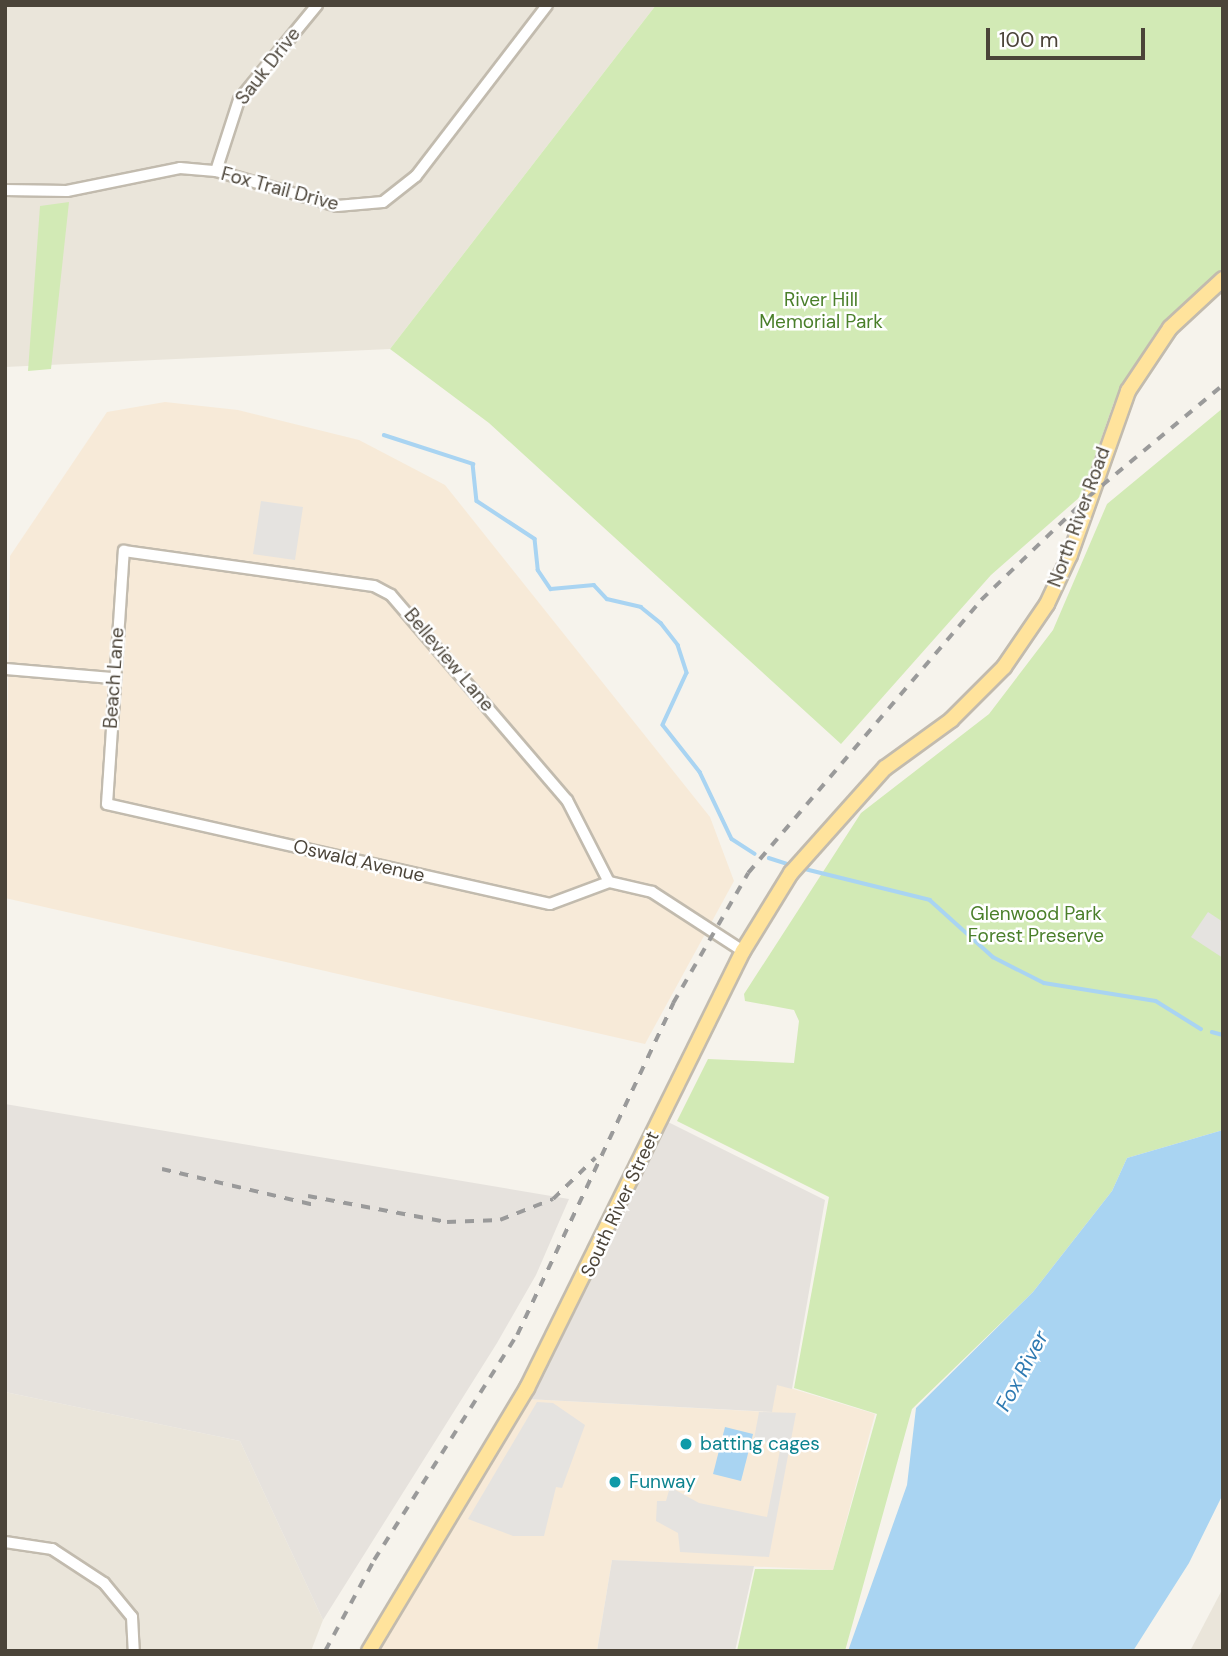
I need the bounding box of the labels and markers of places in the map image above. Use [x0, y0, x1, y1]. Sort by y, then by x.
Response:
place label: batting cages [700, 1433, 820, 1455]
marker: batting cages [678, 1436, 694, 1452]
place label: Funway [629, 1471, 696, 1493]
marker: Funway [607, 1474, 623, 1490]

